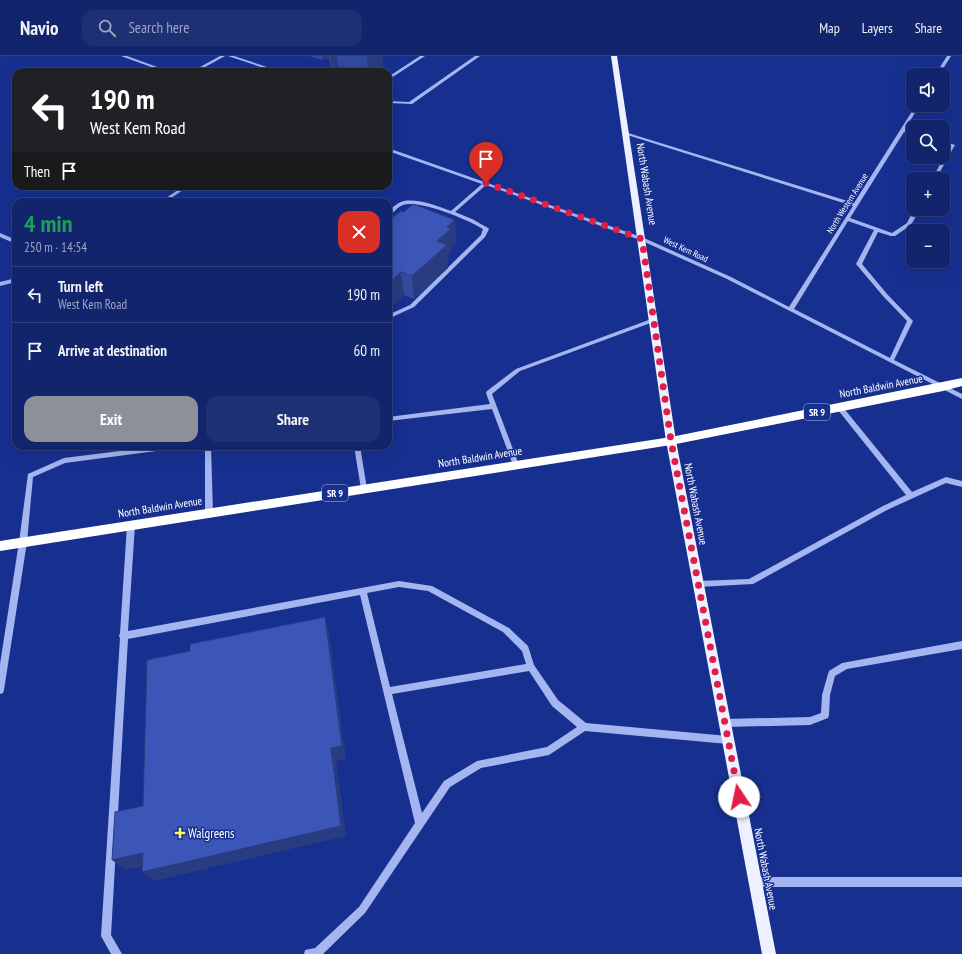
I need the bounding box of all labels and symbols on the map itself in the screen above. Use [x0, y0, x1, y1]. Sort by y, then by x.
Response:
pin [469, 142, 503, 183]
street label: North Wabash Avenue [634, 142, 660, 227]
street label: North Western Avenue [824, 171, 870, 235]
street label: West Kem Road [662, 234, 710, 264]
street label: North Baldwin Avenue [838, 371, 924, 401]
road number: SR 9 [804, 404, 830, 420]
street label: North Baldwin Avenue [437, 443, 523, 471]
street label: North Wabash Avenue [681, 462, 711, 547]
road number: SR 9 [322, 485, 348, 501]
street label: North Baldwin Avenue [117, 493, 203, 521]
position arrow [718, 776, 760, 818]
place label: Walgreens [188, 825, 234, 842]
street label: North Wabash Avenue [751, 827, 781, 912]
marker: Walgreens [175, 828, 185, 838]

